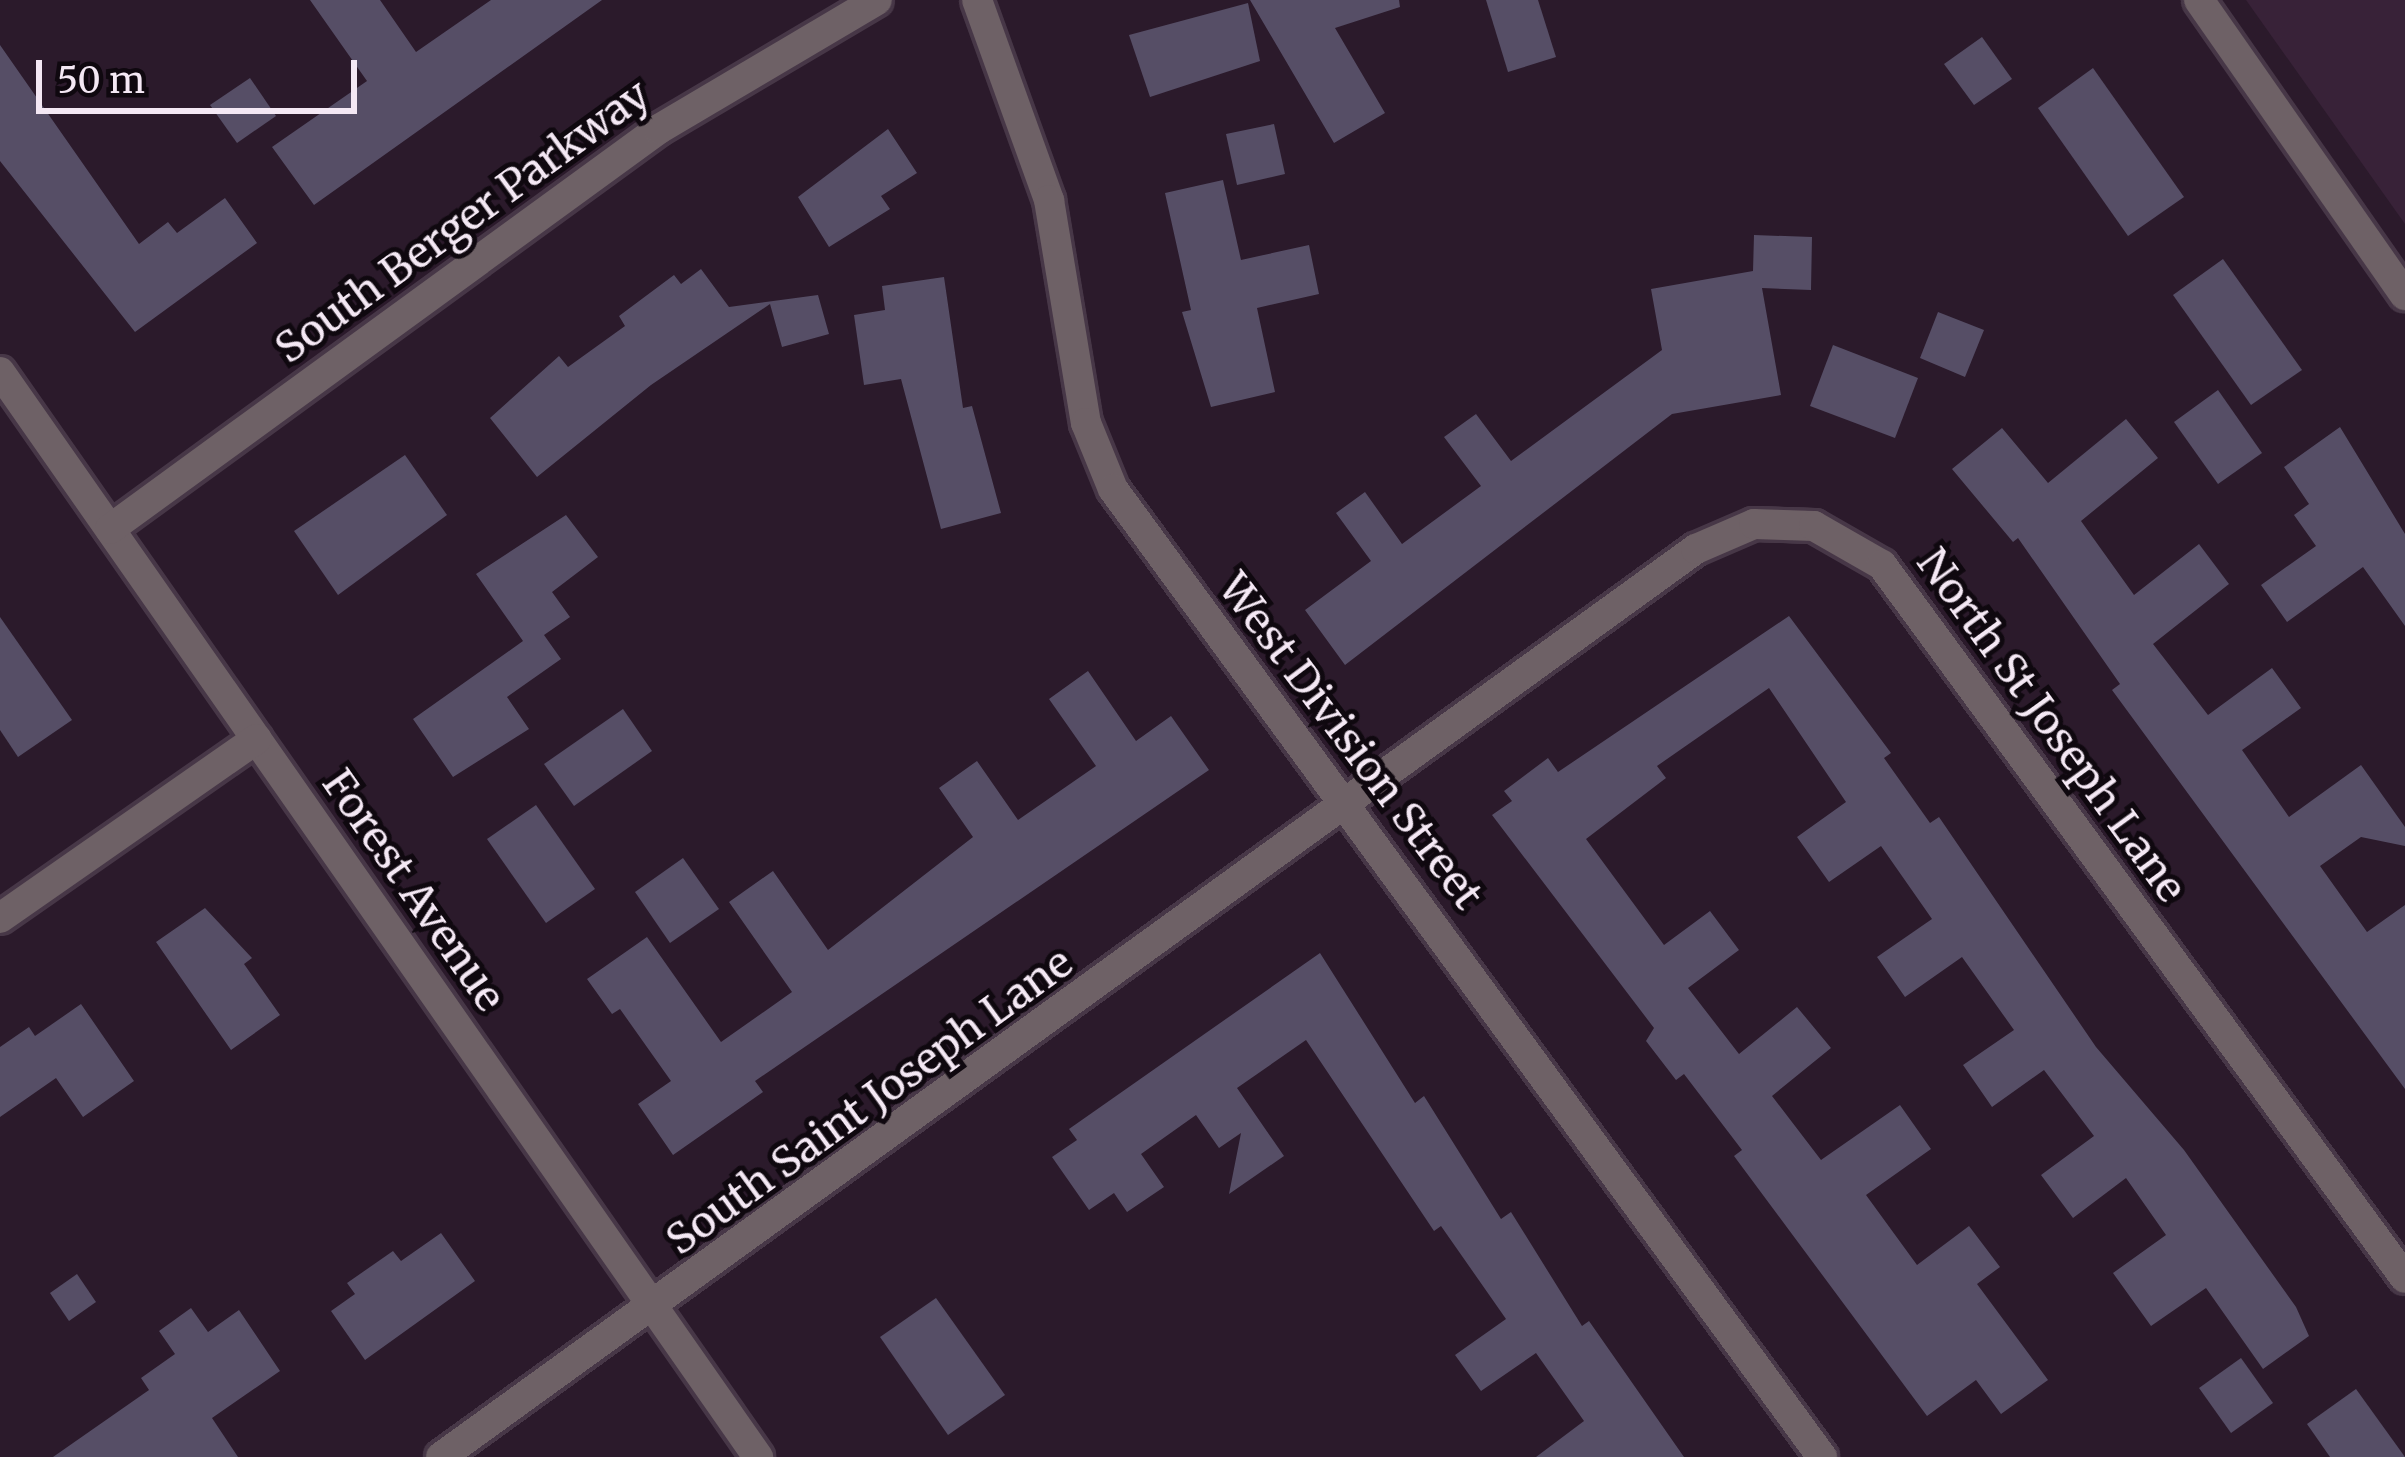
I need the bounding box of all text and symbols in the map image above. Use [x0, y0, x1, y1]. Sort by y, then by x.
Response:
scale bar [42, 36, 363, 110]
text: 50 m [57, 58, 145, 103]
street label: South Berger Parkway [265, 69, 659, 373]
street label: North St Joseph Lane [1907, 539, 2197, 911]
street label: West Division Street [1208, 563, 1494, 919]
street label: Forest Avenue [312, 760, 516, 1020]
street label: South Saint Joseph Lane [656, 937, 1082, 1265]

